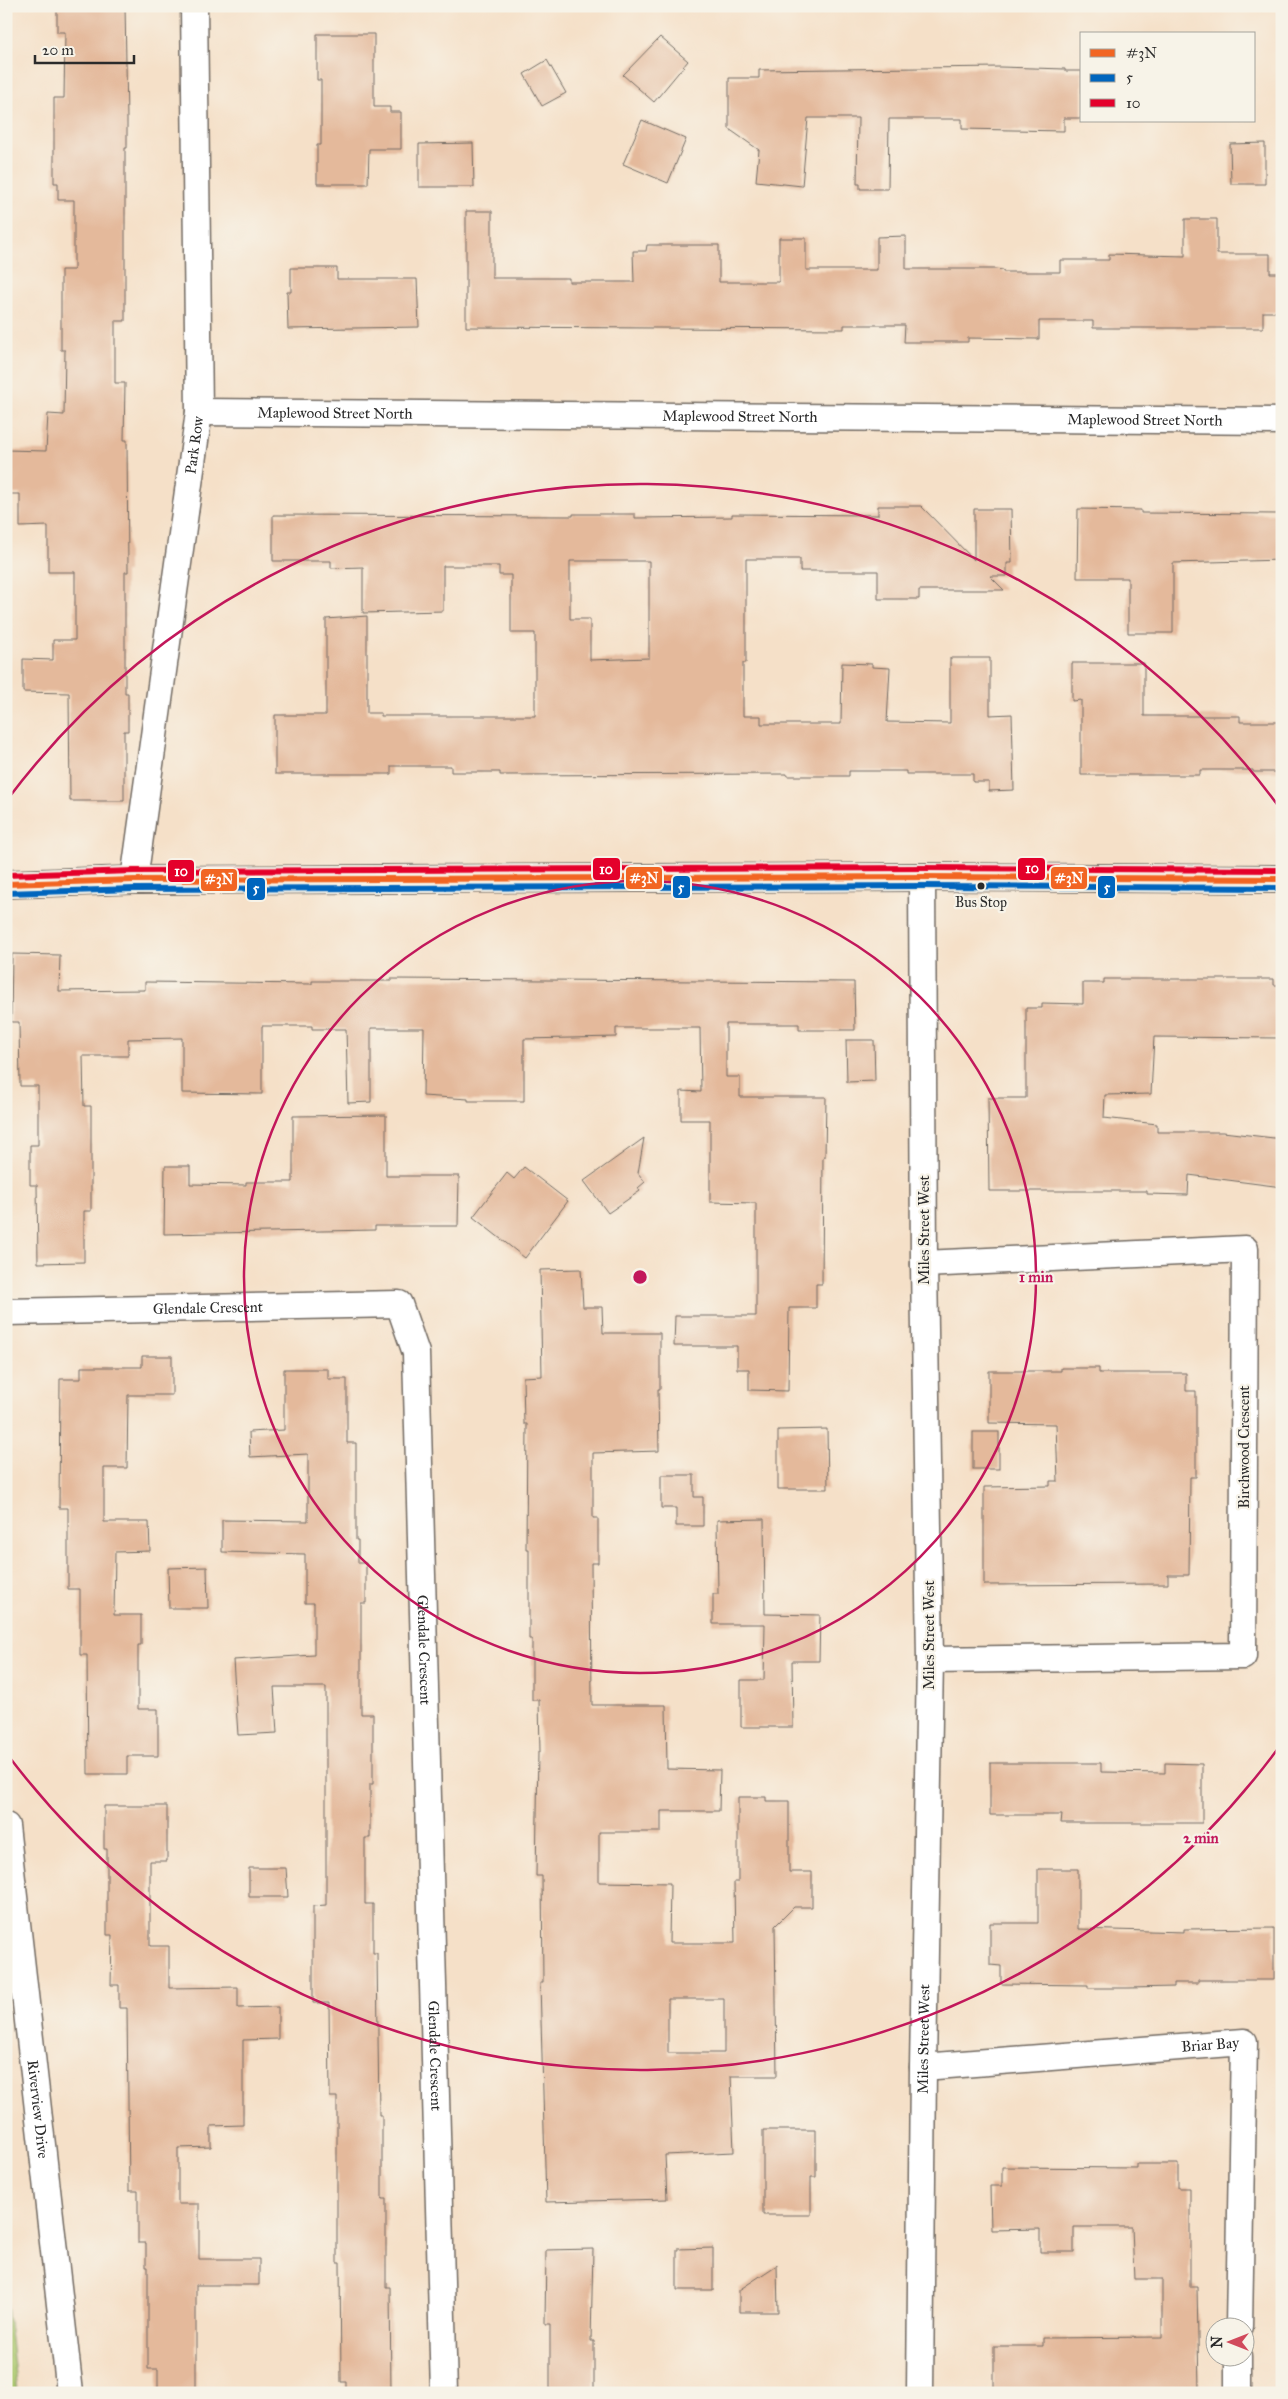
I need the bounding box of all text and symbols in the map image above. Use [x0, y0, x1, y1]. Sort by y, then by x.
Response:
scale bar [35, 32, 134, 64]
legend [1080, 32, 1256, 122]
text: 20 m [42, 41, 74, 59]
text: #3N [1126, 44, 1157, 62]
text: 5 [1126, 68, 1133, 86]
text: 10 [1126, 94, 1141, 112]
street label: Maplewood Street North [257, 403, 413, 423]
street label: Maplewood Street North [662, 407, 818, 426]
street label: Maplewood Street North [1067, 410, 1223, 430]
street label: Park Row [181, 415, 207, 475]
line badge: 10 [592, 857, 621, 881]
line badge: 10 [1017, 857, 1046, 881]
line badge: 10 [167, 859, 195, 883]
text: 10 [1025, 860, 1039, 877]
text: 10 [599, 861, 613, 878]
text: 10 [174, 863, 188, 880]
line badge: #3N [625, 866, 663, 890]
line badge: #3N [1050, 866, 1088, 890]
line badge: #3N [200, 868, 238, 892]
text: #3N [630, 870, 659, 888]
text: #3N [1055, 870, 1084, 888]
text: #3N [205, 871, 234, 889]
line badge: 5 [672, 875, 691, 899]
line badge: 5 [1097, 875, 1116, 899]
line badge: 5 [246, 877, 266, 901]
text: 5 [678, 879, 685, 896]
text: 5 [1104, 879, 1111, 896]
text: 5 [253, 880, 260, 897]
marker: Bus Stop [976, 881, 986, 891]
place label: Bus Stop [955, 894, 1007, 911]
street label: Miles Street West [915, 1174, 933, 1285]
centre of rings [631, 1268, 649, 1286]
text: 1 min [1019, 1268, 1054, 1286]
street label: Glendale Crescent [153, 1298, 264, 1318]
street label: Birchwood Crescent [1235, 1385, 1253, 1509]
street label: Miles Street West [920, 1579, 938, 1690]
street label: Glendale Crescent [414, 1595, 434, 1706]
text: 2 min [1183, 1829, 1220, 1847]
street label: Miles Street West [914, 1983, 933, 2094]
street label: Glendale Crescent [424, 2000, 445, 2112]
street label: Briar Bay [1181, 2033, 1241, 2056]
street label: Riverview Drive [23, 2059, 52, 2159]
north arrow [1206, 2316, 1256, 2366]
text: N [1209, 2336, 1226, 2348]

